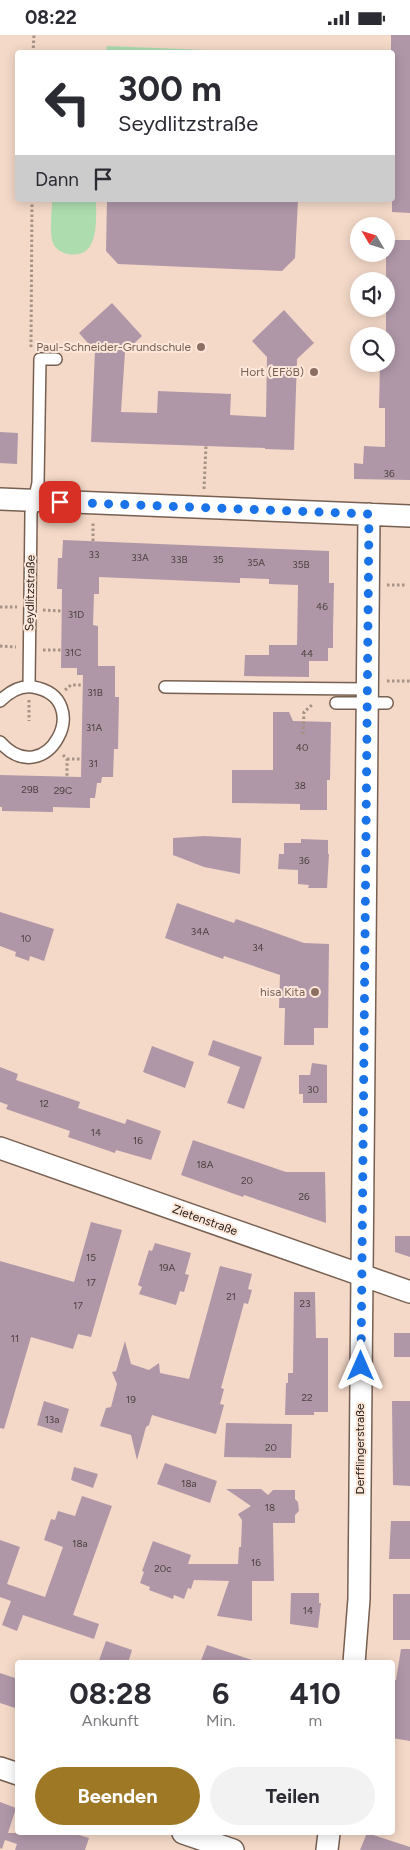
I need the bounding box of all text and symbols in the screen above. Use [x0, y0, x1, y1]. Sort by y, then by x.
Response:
text: 08:22 [25, 6, 77, 29]
text: 300 m [118, 68, 222, 110]
icon: left [35, 70, 100, 135]
text: Seydlitzstraße [118, 110, 258, 137]
icon: arrive [89, 165, 117, 193]
text: Dann [35, 168, 79, 191]
north arrow [350, 217, 395, 263]
map controls [350, 217, 395, 372]
button: sound [350, 272, 395, 317]
button: search [350, 327, 395, 372]
place label: Paul-Schneider-Grundschule [36, 340, 191, 354]
marker: Paul-Schneider-Grundschule [195, 341, 207, 353]
place label: Hort (EFöB) [240, 365, 304, 379]
marker: Hort (EFöB) [308, 366, 320, 378]
house number: 36 [383, 467, 395, 480]
pin [39, 481, 81, 523]
icon: arrive [46, 488, 74, 516]
house number: 33 [89, 548, 99, 561]
house number: 33A [131, 551, 149, 564]
house number: 33B [171, 553, 188, 566]
house number: 35 [212, 553, 224, 566]
street label: Seydlitzstraße [22, 554, 38, 631]
house number: 35A [247, 556, 265, 569]
house number: 35B [292, 558, 310, 571]
house number: 46 [316, 600, 328, 613]
house number: 31D [68, 608, 84, 621]
house number: 31C [65, 646, 81, 659]
house number: 44 [301, 647, 313, 660]
house number: 31B [87, 686, 103, 699]
house number: 31A [86, 721, 102, 734]
house number: 40 [296, 741, 308, 754]
house number: 31 [88, 757, 98, 770]
house number: 38 [294, 779, 306, 792]
house number: 29B [21, 783, 39, 796]
house number: 29C [54, 784, 72, 797]
house number: 36 [298, 854, 310, 867]
house number: 34A [191, 925, 209, 938]
house number: 10 [21, 932, 31, 945]
house number: 34 [252, 941, 264, 954]
place label: hisa Kita [260, 985, 305, 999]
marker: hisa Kita [309, 986, 321, 998]
house number: 30 [307, 1083, 319, 1096]
house number: 12 [39, 1097, 49, 1110]
house number: 14 [91, 1126, 101, 1139]
house number: 16 [133, 1134, 143, 1147]
house number: 18A [196, 1158, 214, 1171]
house number: 20 [241, 1174, 253, 1187]
house number: 26 [298, 1190, 310, 1203]
street label: Zietenstraße [170, 1202, 240, 1238]
house number: 15 [86, 1251, 96, 1264]
house number: 19A [159, 1261, 176, 1274]
house number: 17 [86, 1276, 96, 1289]
house number: 21 [226, 1290, 236, 1303]
house number: 23 [299, 1297, 311, 1310]
house number: 17 [73, 1299, 83, 1312]
house number: 11 [11, 1332, 19, 1345]
position arrow [334, 1339, 386, 1391]
house number: 22 [301, 1391, 313, 1404]
house number: 19 [126, 1393, 136, 1406]
street label: Derfflingerstraße [353, 1403, 367, 1495]
house number: 13a [45, 1413, 59, 1426]
house number: 20 [265, 1441, 277, 1454]
house number: 18a [181, 1477, 197, 1490]
house number: 18 [265, 1501, 275, 1514]
house number: 18a [72, 1537, 88, 1550]
house number: 16 [251, 1556, 261, 1569]
house number: 20c [154, 1562, 172, 1575]
house number: 14 [303, 1604, 313, 1617]
text: 08:28 [69, 1675, 152, 1712]
text: 6 [212, 1675, 229, 1712]
text: 410 [290, 1675, 341, 1712]
text: Ankunft [82, 1711, 139, 1730]
text: Min. [206, 1711, 235, 1730]
text: m [308, 1711, 322, 1730]
button: Beenden [35, 1767, 200, 1825]
button: Teilen [210, 1767, 375, 1825]

